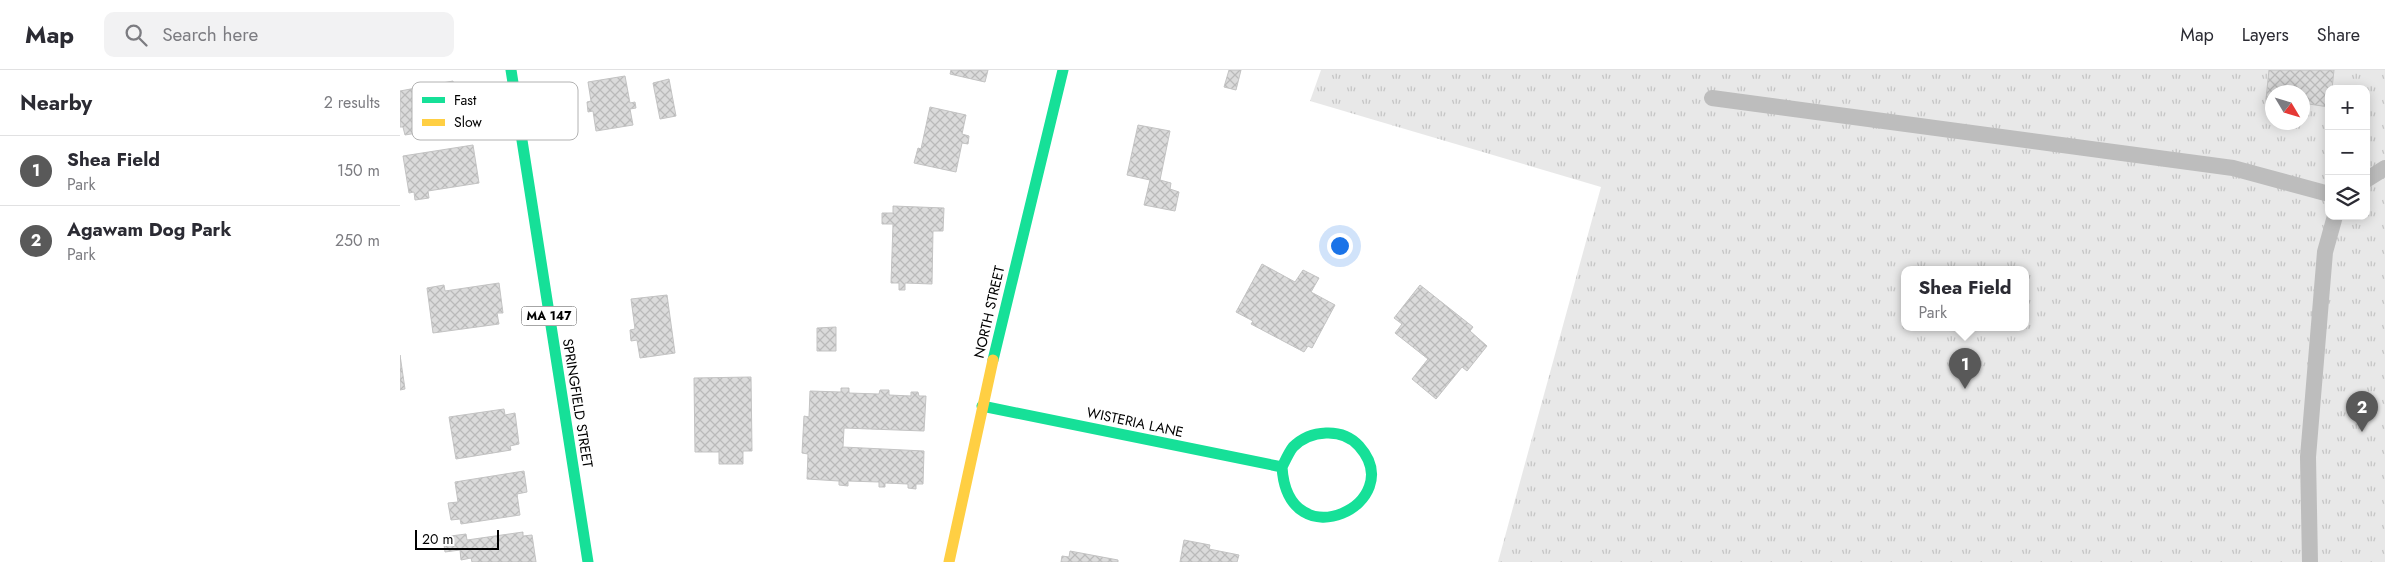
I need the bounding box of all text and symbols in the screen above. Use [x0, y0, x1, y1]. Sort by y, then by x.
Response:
search box [104, 12, 454, 57]
text: Map [25, 17, 74, 52]
icon: search [122, 21, 150, 49]
text: Search here [162, 21, 258, 48]
text: Map [2180, 22, 2214, 48]
text: Layers [2242, 22, 2289, 48]
text: Share [2317, 22, 2360, 48]
legend [412, 82, 578, 140]
north arrow [2265, 85, 2310, 130]
map controls [2325, 85, 2370, 220]
button: + [2325, 85, 2370, 130]
text: Nearby [20, 88, 92, 118]
text: Fast [454, 90, 477, 110]
text: 2 results [324, 91, 380, 114]
text: Slow [454, 112, 482, 132]
button: − [2325, 130, 2370, 175]
text: Shea Field [67, 146, 160, 173]
text: 1 [32, 159, 40, 182]
text: 150 m [337, 159, 380, 182]
text: Park [67, 173, 96, 196]
button: layers [2325, 175, 2370, 220]
text: Agawam Dog Park [67, 216, 231, 243]
text: 2 [31, 229, 41, 252]
text: 250 m [335, 229, 380, 252]
your location [1327, 233, 1353, 259]
text: Park [67, 243, 96, 266]
street label: NORTH STREET [969, 263, 1009, 360]
popup [1901, 266, 2029, 331]
text: Shea Field [1918, 274, 2012, 301]
text: Park [1918, 301, 1947, 324]
road number: MA 147 [522, 307, 576, 326]
street label: SPRINGFIELD STREET [558, 337, 598, 469]
pin: 1 [1949, 348, 1981, 389]
pin: 2 [2346, 391, 2378, 432]
street label: WISTERIA LANE [1085, 402, 1185, 442]
scale bar [415, 527, 499, 550]
text: 20 m [422, 529, 454, 549]

